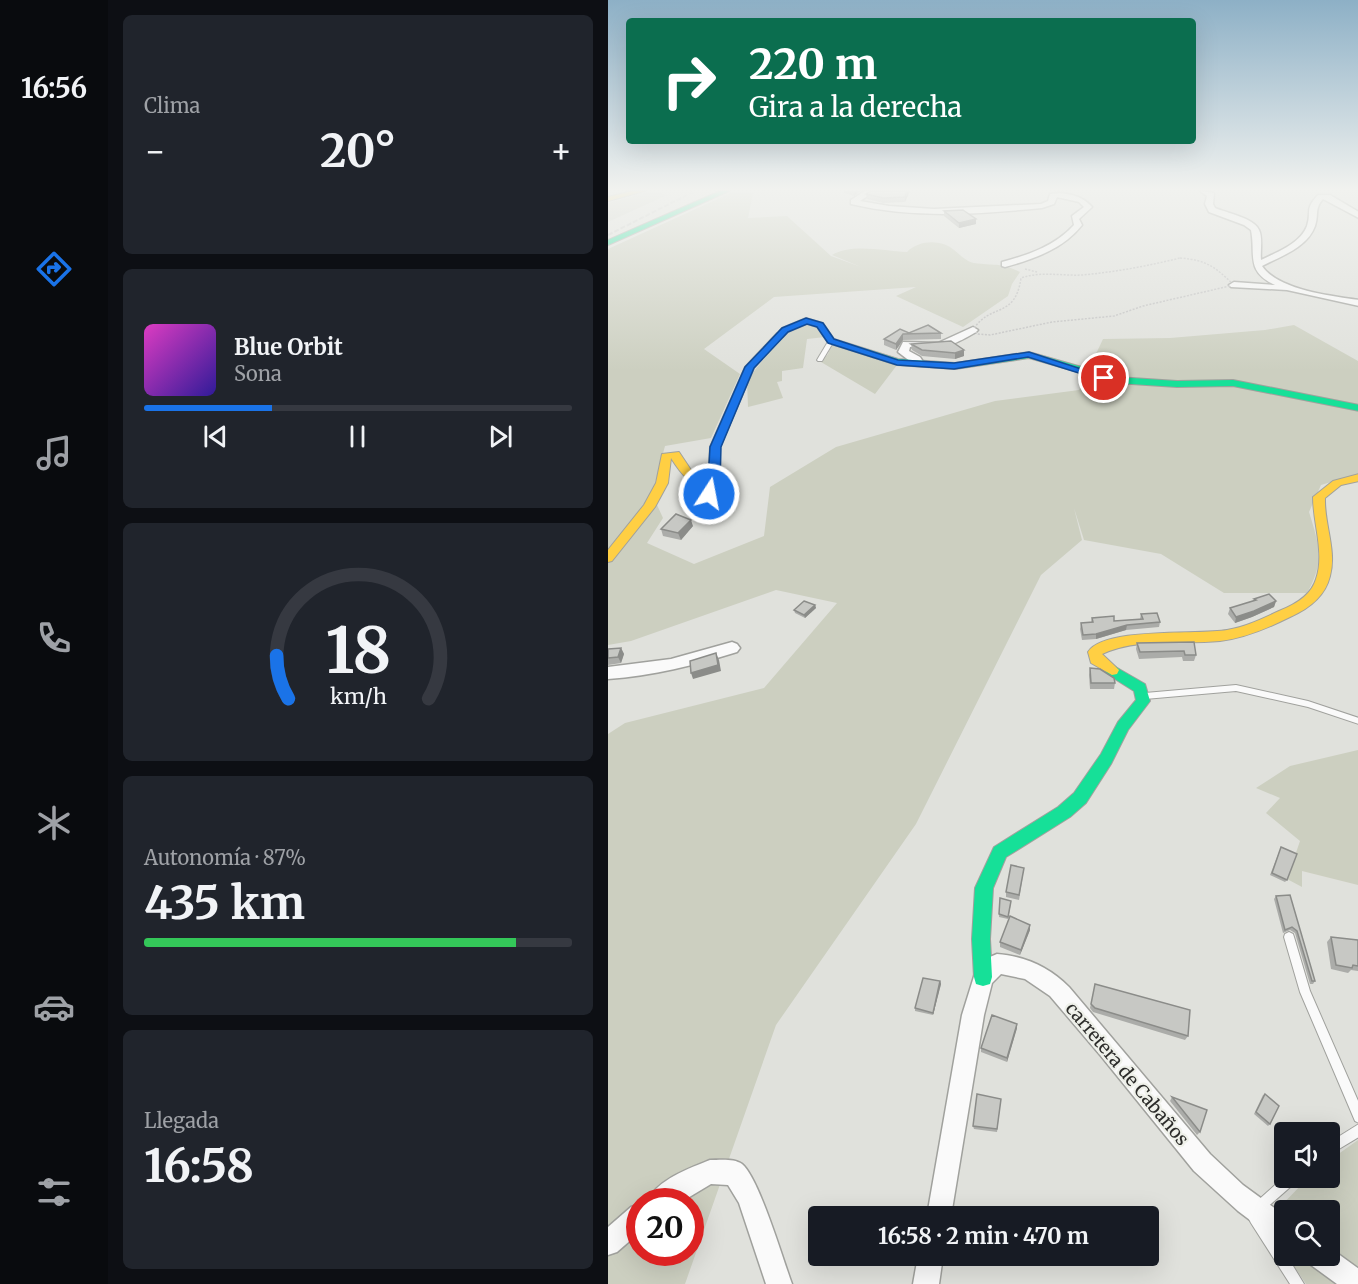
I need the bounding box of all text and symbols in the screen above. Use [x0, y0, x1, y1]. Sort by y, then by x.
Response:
text: 220 m [749, 38, 877, 90]
icon: right [650, 42, 728, 120]
text: 16:56 [21, 71, 87, 105]
text: Gira a la derecha [749, 90, 962, 124]
text: Clima [144, 93, 200, 118]
text: 20° [320, 123, 396, 179]
text: − [144, 131, 166, 172]
text: + [550, 131, 572, 172]
icon: directions [33, 248, 75, 290]
text: Blue Orbit [234, 333, 343, 361]
pin [1078, 352, 1129, 403]
text: Sona [234, 361, 282, 386]
icon: arrive [1087, 361, 1120, 394]
icon: previous [199, 420, 232, 453]
icon: pause [341, 420, 374, 453]
icon: next [484, 420, 517, 453]
icon: music [33, 432, 75, 474]
position arrow [677, 462, 741, 526]
text: 18 [325, 612, 391, 690]
icon: phone [33, 617, 75, 659]
text: km/h [330, 683, 386, 710]
icon: climate [33, 802, 75, 844]
text: Autonomía · 87% [144, 845, 306, 870]
text: 435 km [144, 875, 305, 931]
icon: car [33, 986, 75, 1028]
street label: carretera de Cabaños [1061, 997, 1194, 1150]
text: Llegada [144, 1108, 219, 1133]
map controls [1274, 1122, 1340, 1266]
button: sound [1274, 1122, 1340, 1188]
text: 16:58 [144, 1138, 254, 1194]
icon: filters [33, 1171, 75, 1213]
speed limit sign: 20 [626, 1188, 704, 1266]
button: search [1274, 1200, 1340, 1266]
text: 16:58 · 2 min · 470 m [878, 1222, 1089, 1250]

